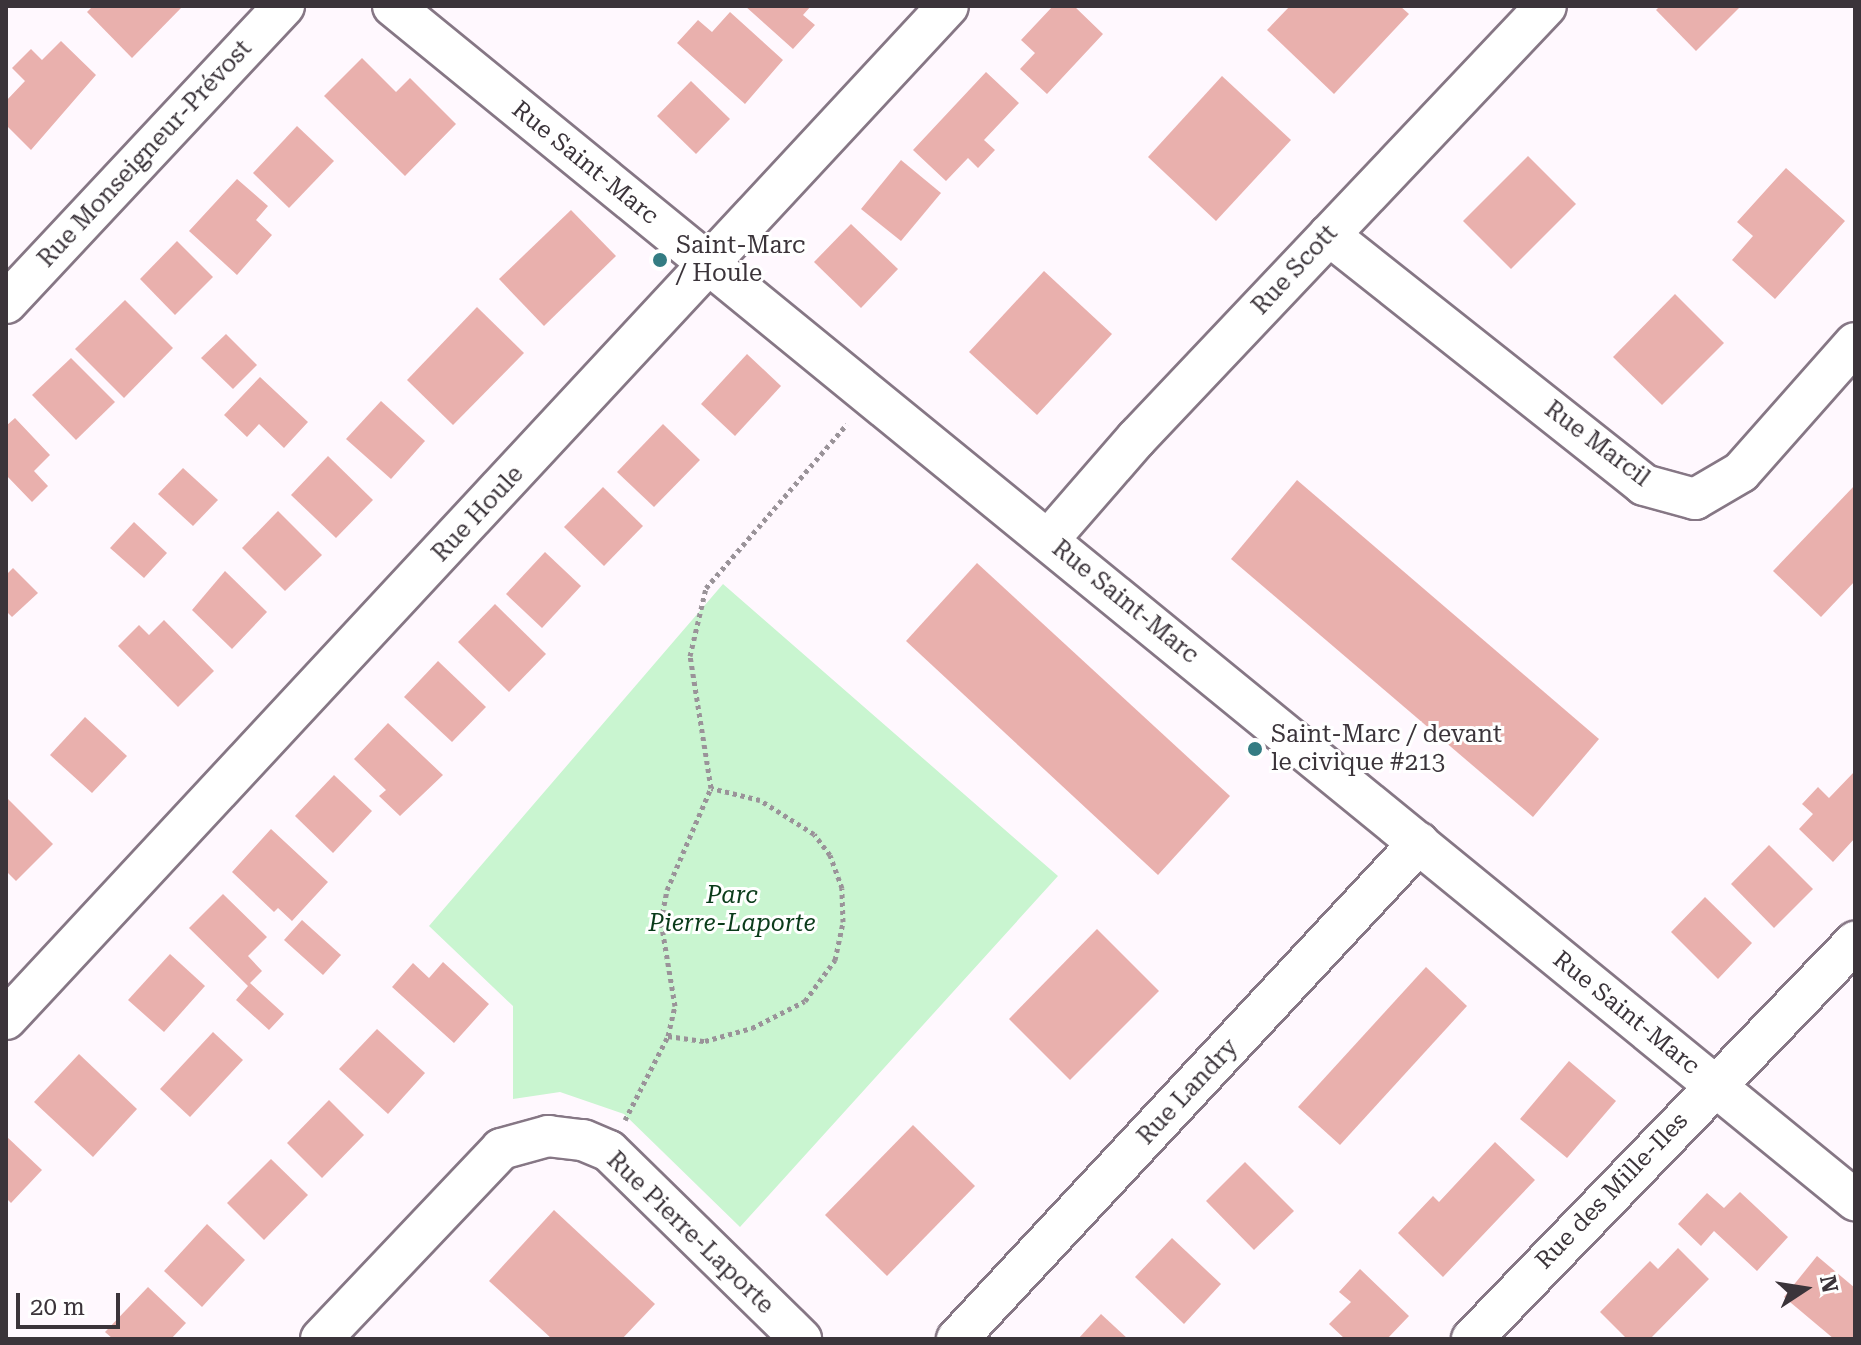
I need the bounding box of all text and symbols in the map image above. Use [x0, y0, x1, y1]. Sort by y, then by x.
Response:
street label: Rue Monseigneur-Prévost [32, 35, 258, 273]
street label: Rue Saint-Marc [506, 95, 664, 231]
street label: Rue Scott [1246, 219, 1344, 321]
place label: Saint-Marc / Houle [676, 232, 805, 288]
marker: Saint-Marc / Houle [651, 251, 669, 269]
street label: Rue Marcil [1539, 395, 1655, 493]
street label: Rue Houle [426, 460, 530, 568]
street label: Rue Saint-Marc [1046, 534, 1204, 670]
place label: Saint-Marc / devant le civique #213 [1271, 721, 1502, 777]
marker: Saint-Marc / devant le civique #213 [1246, 740, 1264, 758]
park label: Parc Pierre-Laporte [648, 882, 816, 938]
street label: Rue Saint-Marc [1547, 945, 1705, 1081]
street label: Rue Landry [1132, 1033, 1244, 1151]
street label: Rue des Mille-Iles [1530, 1107, 1694, 1275]
street label: Rue Pierre-Laporte [601, 1146, 779, 1320]
north arrow [1765, 1249, 1845, 1329]
text: N [1815, 1273, 1843, 1295]
scale bar [20, 1277, 124, 1327]
text: 20 m [30, 1293, 85, 1321]

